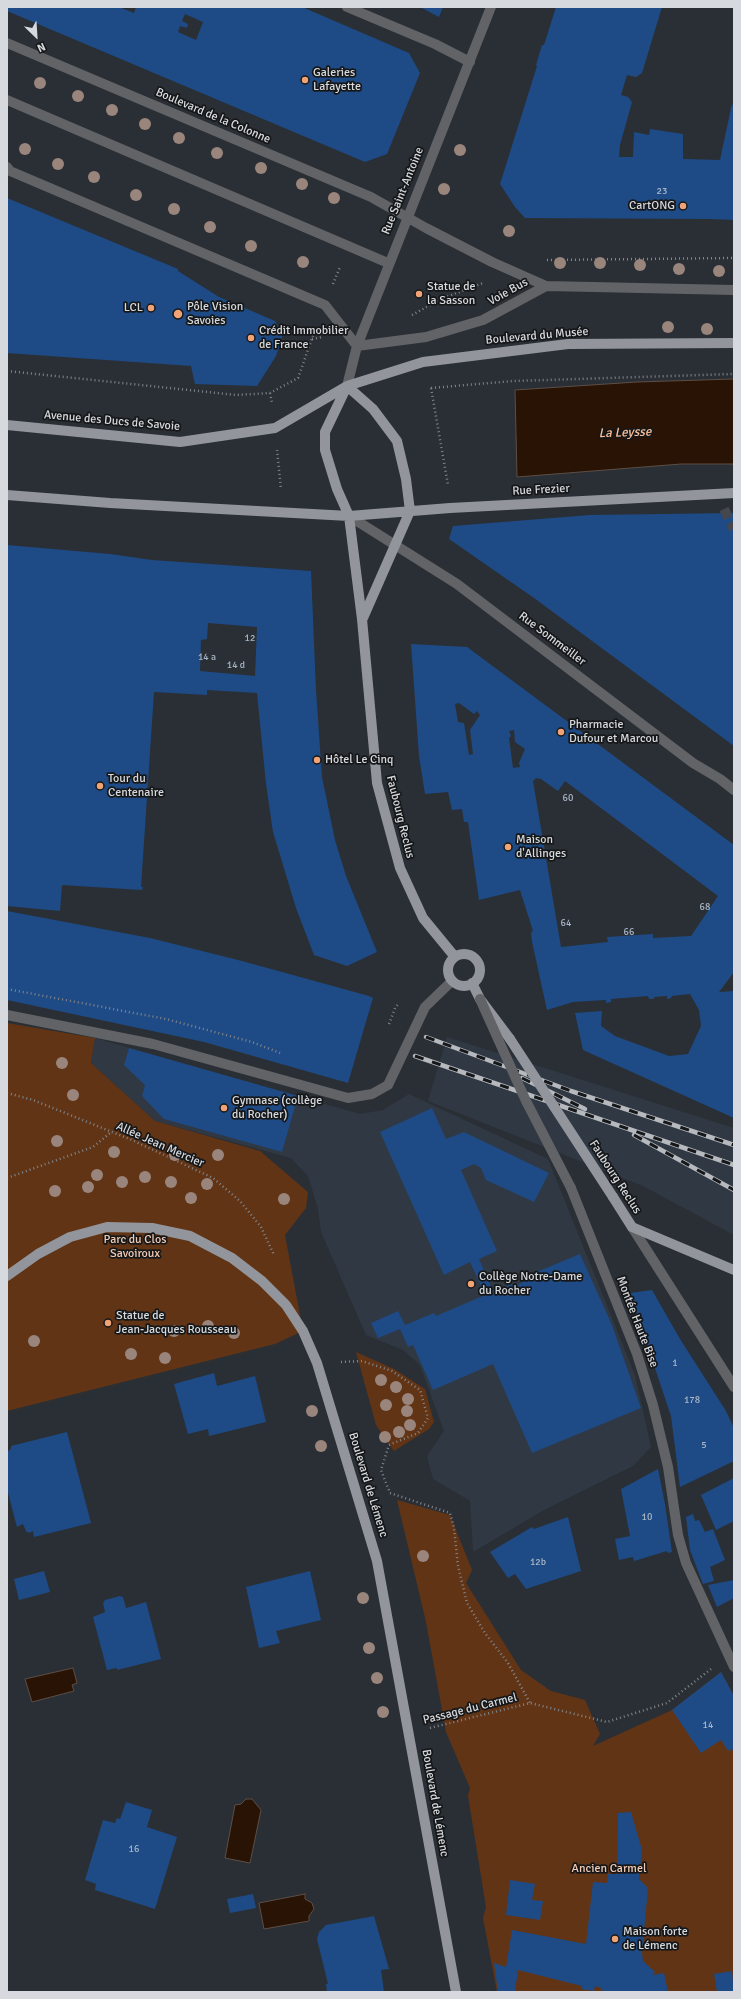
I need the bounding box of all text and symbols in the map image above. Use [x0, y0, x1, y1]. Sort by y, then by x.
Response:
north arrow [16, 16, 56, 56]
text: N [35, 40, 47, 55]
place label: Galeries Lafayette [313, 66, 361, 94]
marker: Galeries Lafayette [300, 75, 310, 85]
street label: Boulevard de la Colonne [153, 85, 273, 147]
street label: Rue Saint-Antoine [379, 145, 427, 237]
house number: 23 [657, 185, 667, 197]
place label: CartONG [629, 199, 675, 213]
marker: CartONG [678, 201, 688, 211]
street label: Voie Bus [485, 275, 531, 309]
place label: Statue de la Sasson [427, 280, 476, 308]
marker: Statue de la Sasson [414, 289, 424, 299]
place label: Pôle Vision Savoies [187, 300, 243, 328]
place label: LCL [124, 301, 143, 315]
marker: LCL [146, 303, 156, 313]
marker: Pôle Vision Savoies [172, 308, 184, 320]
place label: Crédit Immobilier de France [259, 324, 348, 352]
street label: Boulevard du Musée [485, 324, 589, 348]
marker: Crédit Immobilier de France [246, 333, 256, 343]
street label: Avenue des Ducs de Savoie [43, 408, 181, 434]
water label: La Leysse [598, 424, 652, 442]
street label: Rue Frezier [512, 481, 570, 499]
street label: Rue Sommeiller [515, 609, 589, 669]
house number: 12 [245, 632, 255, 644]
house number: 14 a [198, 651, 216, 663]
house number: 14 d [227, 659, 245, 671]
place label: Pharmacie Dufour et Marcou [569, 718, 658, 746]
marker: Pharmacie Dufour et Marcou [556, 727, 566, 737]
place label: Hôtel Le Cinq [325, 753, 393, 767]
marker: Hôtel Le Cinq [312, 755, 322, 765]
place label: Tour du Centenaire [108, 772, 164, 800]
street label: Faubourg Reclus [383, 774, 417, 860]
marker: Tour du Centenaire [95, 781, 105, 791]
house number: 60 [563, 792, 573, 804]
place label: Maison d'Allinges [516, 833, 566, 861]
marker: Maison d'Allinges [503, 842, 513, 852]
house number: 68 [700, 901, 710, 913]
house number: 64 [561, 917, 571, 929]
house number: 66 [624, 926, 634, 938]
place label: Gymnase (collège du Rocher) [232, 1094, 322, 1122]
marker: Gymnase (collège du Rocher) [219, 1103, 229, 1113]
street label: Allée Jean Mercier [114, 1119, 206, 1171]
street label: Faubourg Reclus [586, 1138, 644, 1216]
park label: Parc du Clos Savoiroux [104, 1233, 166, 1261]
place label: Collège Notre-Dame du Rocher [479, 1270, 582, 1298]
street label: Montée Haute Bise [613, 1274, 661, 1370]
marker: Collège Notre-Dame du Rocher [466, 1279, 476, 1289]
place label: Statue de Jean-Jacques Rousseau [116, 1309, 237, 1337]
marker: Statue de Jean-Jacques Rousseau [103, 1318, 113, 1328]
house number: 1 [672, 1357, 678, 1369]
house number: 178 [684, 1394, 700, 1406]
street label: Boulevard de Lémenc [345, 1431, 391, 1539]
house number: 5 [701, 1439, 707, 1451]
house number: 10 [642, 1511, 652, 1523]
house number: 12b [530, 1556, 546, 1568]
street label: Passage du Carmel [421, 1690, 519, 1728]
house number: 14 [703, 1719, 713, 1731]
street label: Boulevard de Lémenc [418, 1748, 452, 1858]
house number: 16 [129, 1843, 139, 1855]
park label: Ancien Carmel [572, 1862, 646, 1876]
place label: Maison forte de Lémenc [623, 1925, 688, 1953]
marker: Maison forte de Lémenc [610, 1934, 620, 1944]

